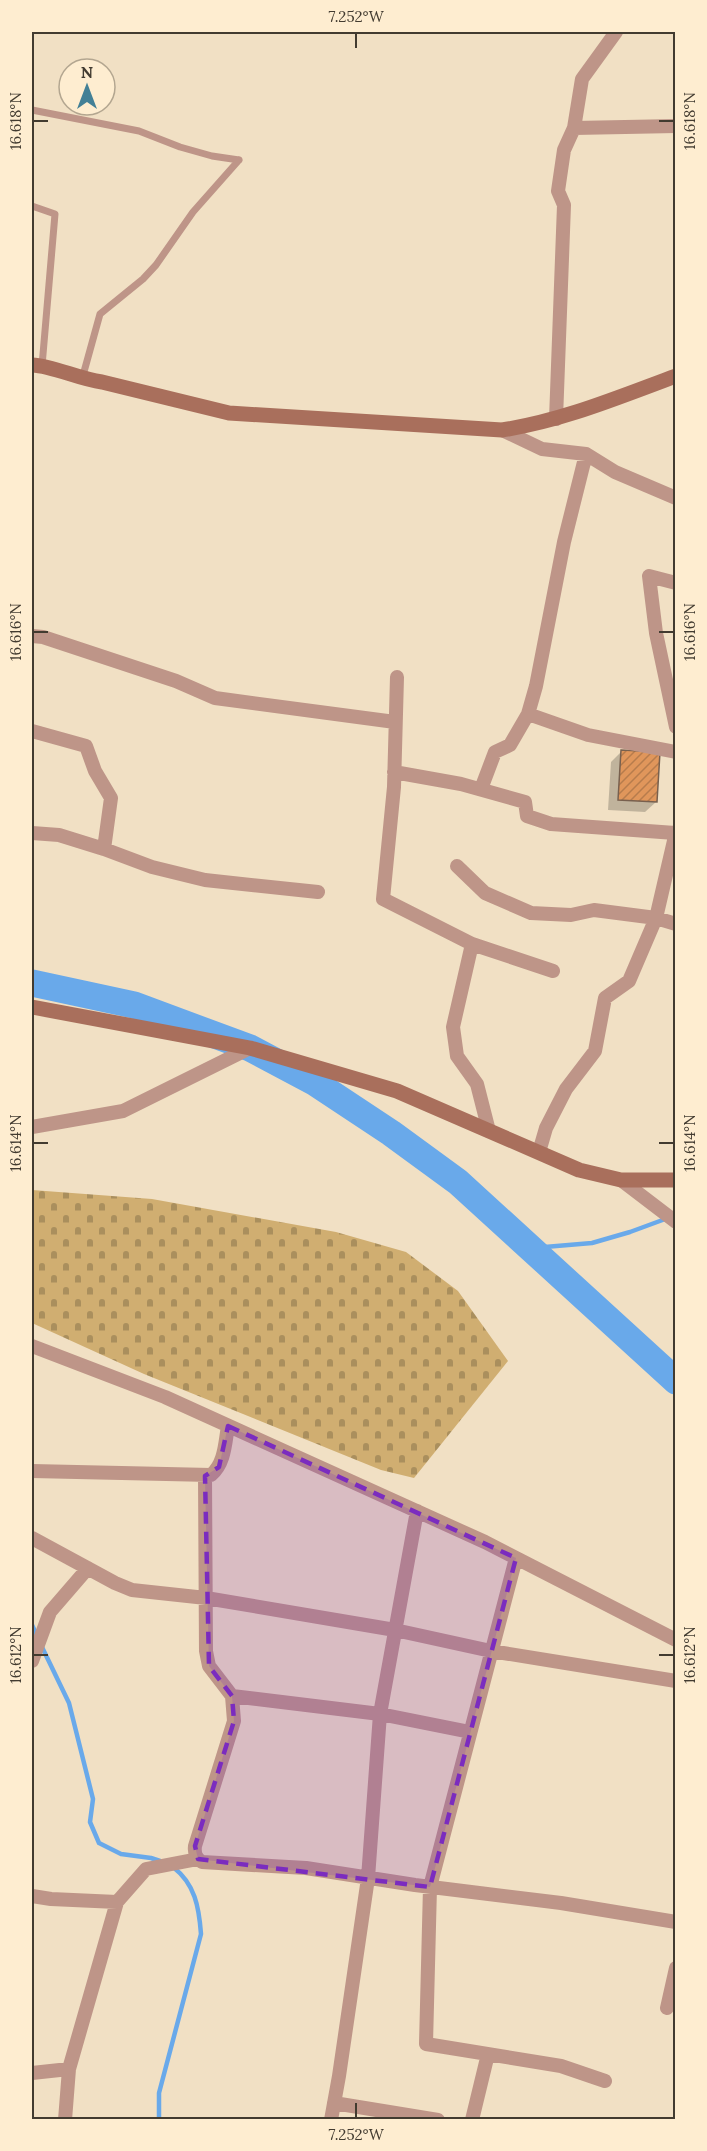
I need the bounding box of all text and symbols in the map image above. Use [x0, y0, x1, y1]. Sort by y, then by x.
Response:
text: 7.252°W [328, 7, 385, 26]
north arrow [57, 57, 117, 117]
text: N [81, 62, 93, 82]
text: 16.618°N [6, 92, 25, 150]
text: 16.618°N [680, 92, 699, 150]
text: 16.616°N [6, 603, 25, 661]
text: 16.616°N [680, 603, 699, 661]
text: 16.614°N [6, 1114, 25, 1172]
text: 16.614°N [680, 1114, 699, 1172]
text: 16.612°N [6, 1626, 25, 1684]
text: 16.612°N [680, 1626, 699, 1684]
text: 7.252°W [328, 2125, 385, 2144]

